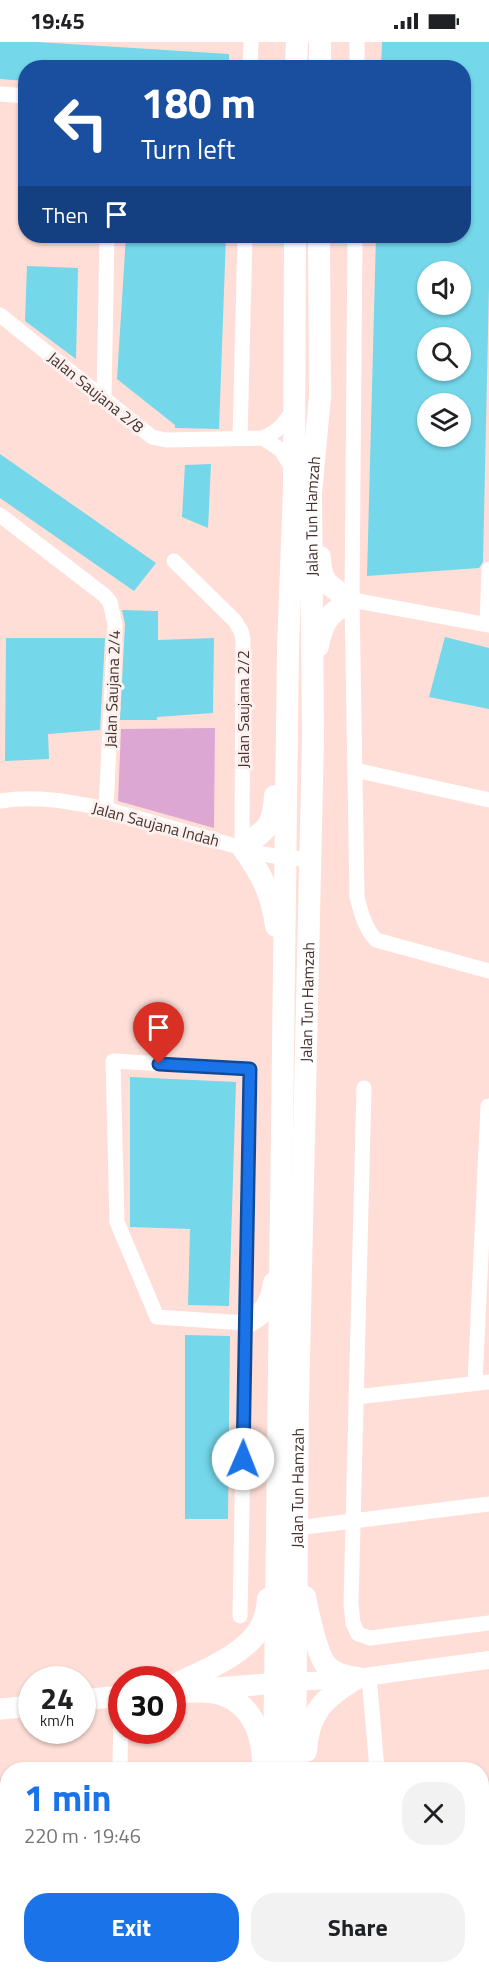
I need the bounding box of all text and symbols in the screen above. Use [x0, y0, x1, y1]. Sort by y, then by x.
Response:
text: 19:45 [30, 4, 85, 38]
text: 180 m [141, 70, 256, 134]
icon: left [42, 84, 120, 162]
text: Turn left [141, 128, 235, 169]
text: Then [42, 198, 88, 232]
icon: arrive [100, 198, 133, 231]
map controls [417, 261, 471, 447]
button: sound [417, 261, 471, 315]
button: search [417, 327, 471, 381]
street label: Jalan Saujana 2/8 [43, 346, 149, 438]
button: layers [417, 393, 471, 447]
street label: Jalan Tun Hamzah [299, 455, 326, 576]
street label: Jalan Saujana 2/4 [98, 630, 126, 748]
street label: Jalan Saujana 2/2 [231, 650, 255, 768]
street label: Jalan Saujana Indah [90, 795, 222, 853]
street label: Jalan Tun Hamzah [294, 942, 320, 1063]
pin [133, 1002, 184, 1064]
icon: arrive [142, 1011, 175, 1044]
position arrow [211, 1427, 275, 1491]
street label: Jalan Tun Hamzah [285, 1428, 310, 1548]
speed limit sign: 30 [108, 1666, 186, 1744]
text: 24 [40, 1675, 74, 1721]
text: km/h [40, 1709, 74, 1732]
text: 1 min [24, 1770, 111, 1825]
button: close [402, 1782, 465, 1845]
text: 220 m · 19:46 [24, 1820, 141, 1851]
button: Exit [24, 1893, 239, 1962]
button: Share [251, 1893, 465, 1962]

